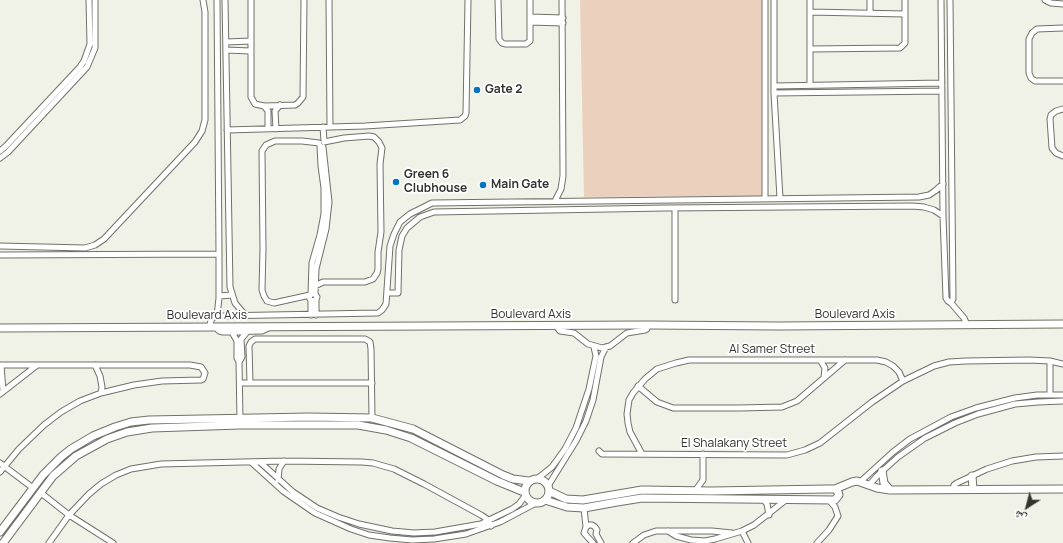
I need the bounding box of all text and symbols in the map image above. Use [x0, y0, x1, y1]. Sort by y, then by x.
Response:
place label: Gate 2 [485, 83, 522, 97]
marker: Gate 2 [472, 85, 482, 95]
place label: Green 6 Clubhouse [404, 168, 467, 196]
marker: Green 6 Clubhouse [391, 177, 401, 187]
place label: Main Gate [491, 178, 549, 192]
marker: Main Gate [478, 180, 488, 190]
street label: Boulevard Axis [491, 308, 571, 322]
street label: Boulevard Axis [815, 308, 895, 322]
street label: Boulevard Axis [167, 309, 247, 323]
street label: Al Samer Street [729, 343, 815, 357]
street label: El Shalakany Street [681, 437, 787, 451]
north arrow [1007, 487, 1047, 527]
text: ش [1011, 508, 1029, 527]

